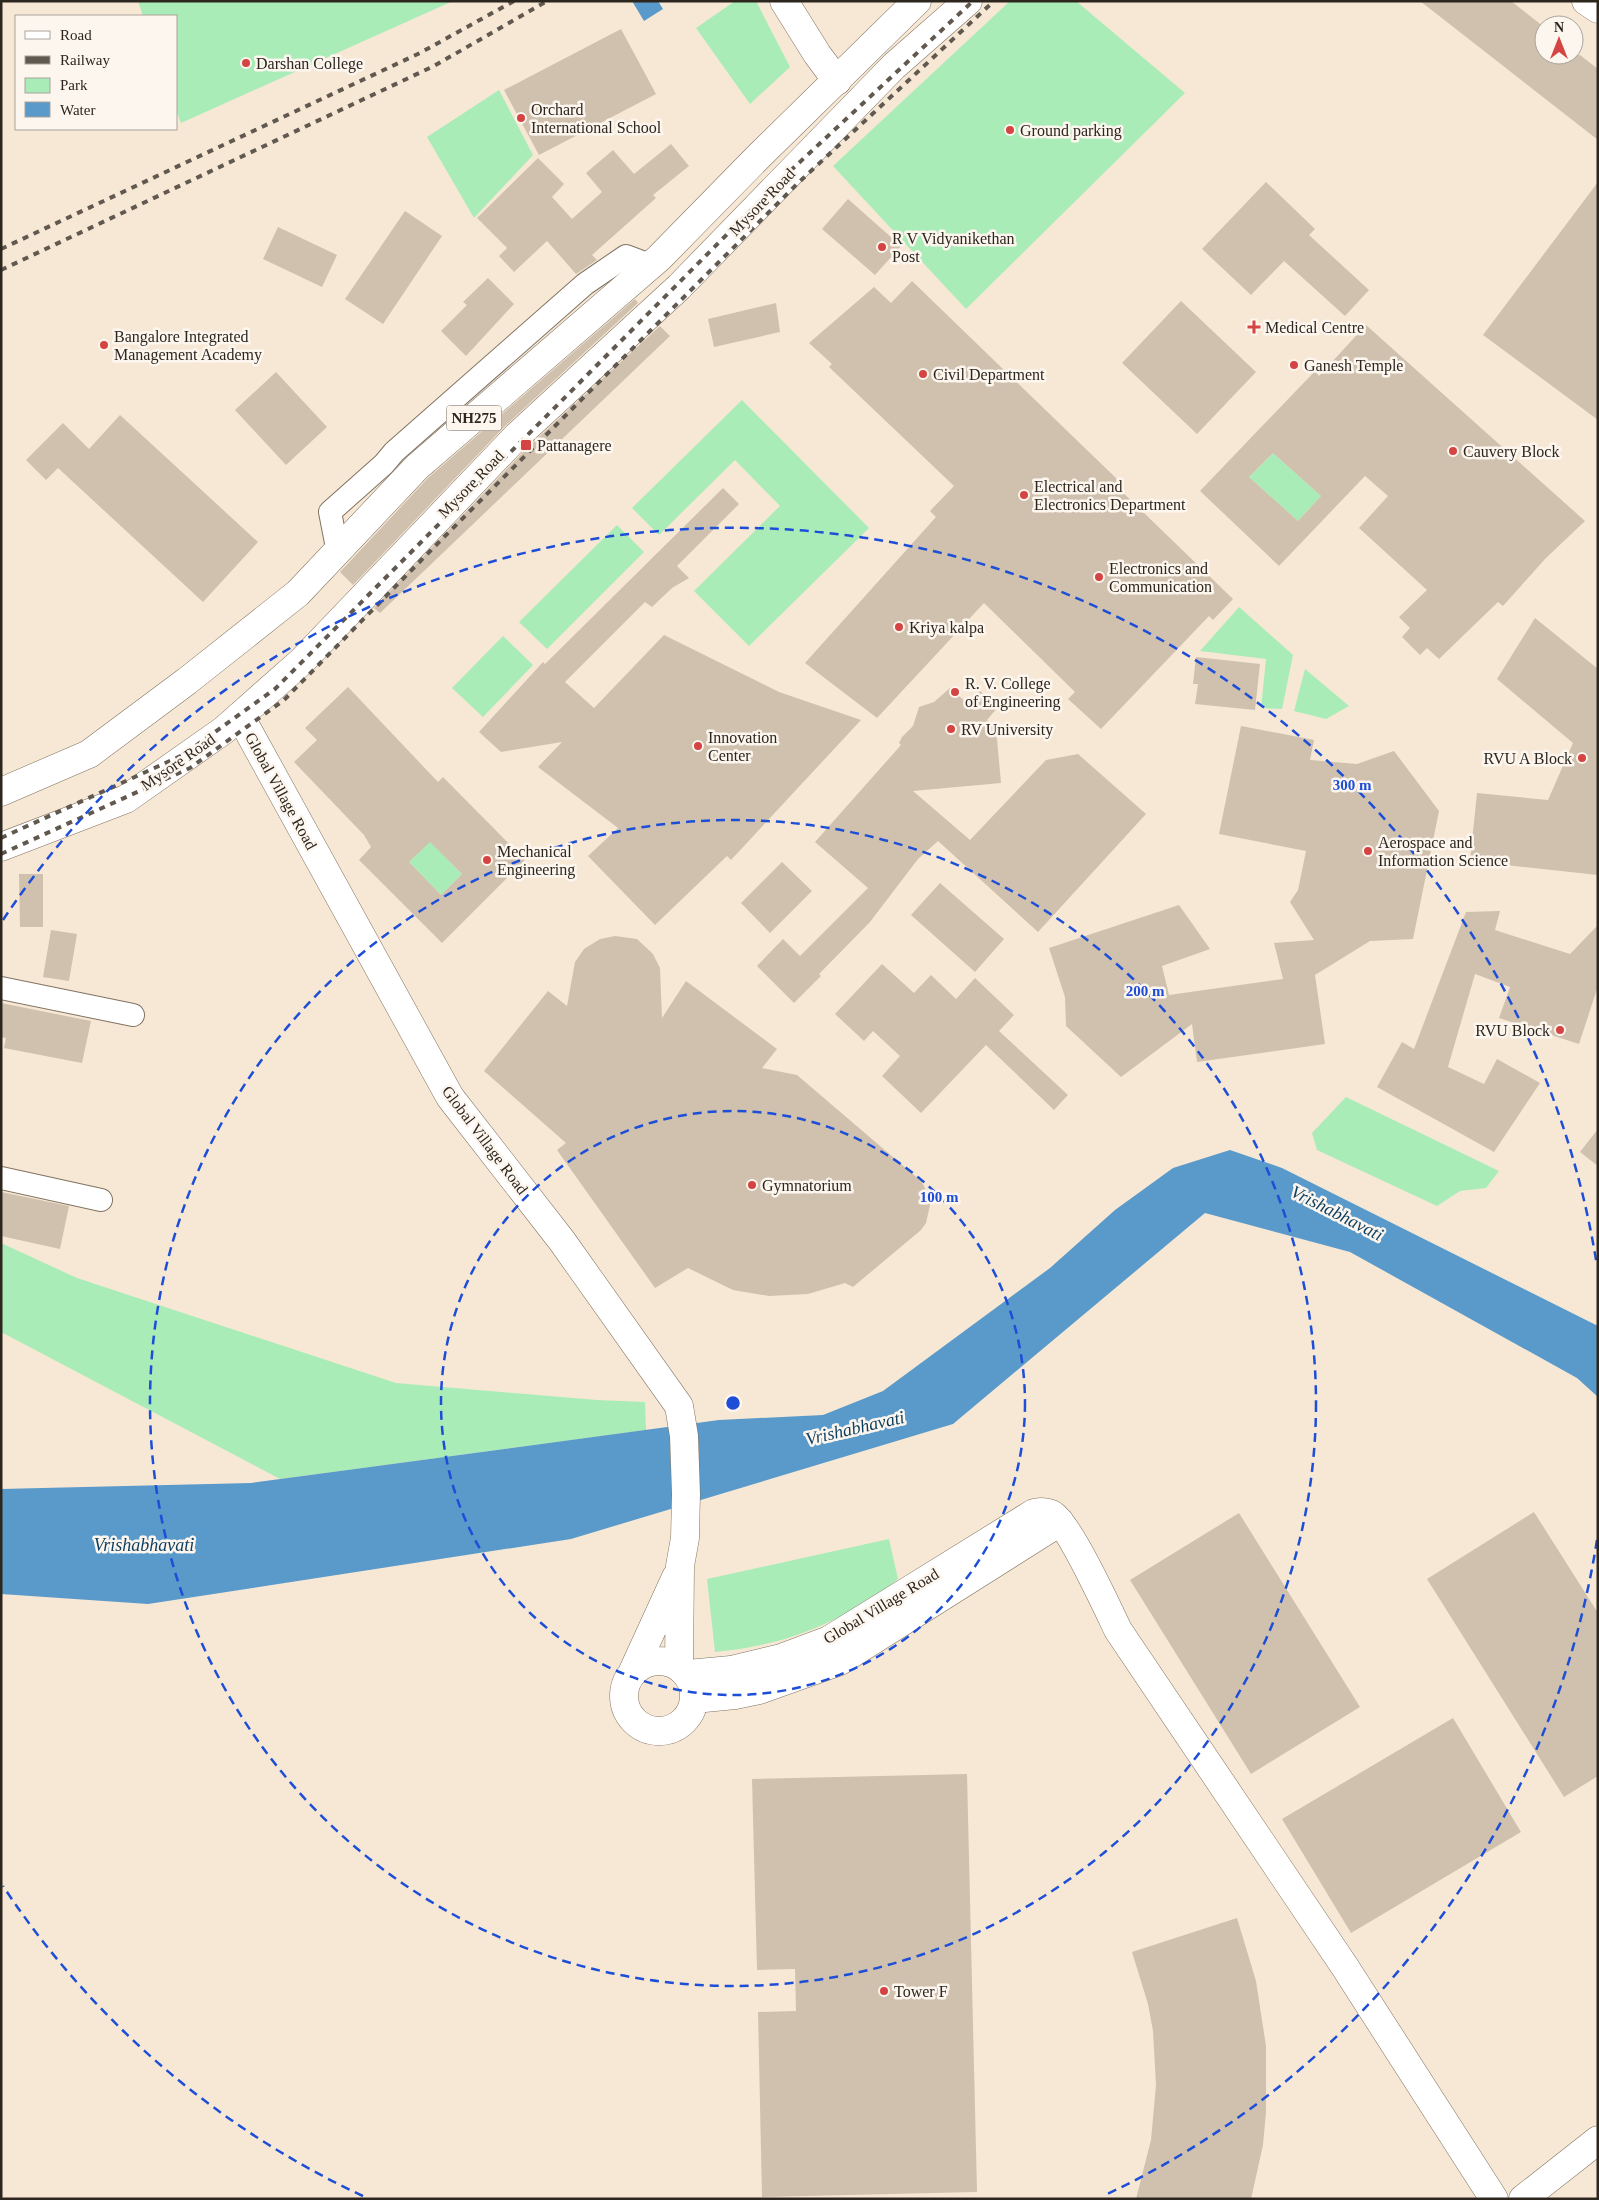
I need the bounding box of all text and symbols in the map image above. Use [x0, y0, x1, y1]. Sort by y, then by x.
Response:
legend [15, 15, 178, 130]
north arrow [1534, 15, 1584, 65]
text: N [1554, 20, 1564, 35]
text: Road [60, 27, 92, 43]
text: Railway [60, 52, 110, 68]
place label: Darshan College [256, 55, 363, 73]
marker: Darshan College [240, 57, 252, 69]
text: Park [60, 77, 88, 93]
place label: Orchard International School [531, 101, 662, 136]
text: Water [60, 102, 95, 118]
marker: Orchard International School [515, 112, 527, 124]
place label: Ground parking [1020, 122, 1122, 140]
marker: Ground parking [1004, 124, 1016, 136]
street label: Mysore Road [726, 165, 799, 240]
place label: R V Vidyanikethan Post [892, 230, 1015, 265]
marker: R V Vidyanikethan Post [876, 241, 888, 253]
place label: Medical Centre [1265, 319, 1364, 336]
marker: Medical Centre [1247, 320, 1261, 334]
place label: Bangalore Integrated Management Academy [114, 328, 262, 364]
marker: Bangalore Integrated Management Academy [98, 339, 110, 351]
place label: Ganesh Temple [1304, 357, 1403, 375]
marker: Ganesh Temple [1288, 359, 1300, 371]
place label: Civil Department [933, 366, 1045, 384]
marker: Civil Department [917, 368, 929, 380]
road number: NH275 [446, 406, 502, 430]
place label: Pattanagere [537, 437, 612, 455]
marker: Pattanagere [519, 438, 533, 452]
place label: Cauvery Block [1463, 443, 1559, 461]
marker: Cauvery Block [1447, 445, 1459, 457]
street label: Mysore Road [435, 447, 508, 522]
place label: Electrical and Electronics Department [1034, 478, 1186, 514]
marker: Electrical and Electronics Department [1018, 489, 1030, 501]
place label: Electronics and Communication [1109, 560, 1212, 595]
marker: Electronics and Communication [1093, 571, 1105, 583]
place label: Kriya kalpa [909, 619, 984, 637]
marker: Kriya kalpa [893, 621, 905, 633]
place label: R. V. College of Engineering [965, 675, 1061, 711]
marker: R. V. College of Engineering [949, 686, 961, 698]
place label: RV University [961, 721, 1053, 739]
marker: RV University [945, 723, 957, 735]
place label: Innovation Center [708, 729, 777, 764]
street label: Mysore Road [138, 730, 219, 795]
street label: Global Village Road [241, 730, 320, 853]
marker: Innovation Center [692, 740, 704, 752]
place label: RVU A Block [1483, 750, 1572, 767]
marker: RVU A Block [1576, 752, 1588, 764]
text: 300 m [1333, 777, 1372, 793]
place label: Aerospace and Information Science [1378, 834, 1508, 869]
place label: Mechanical Engineering [497, 843, 575, 879]
marker: Aerospace and Information Science [1362, 845, 1374, 857]
marker: Mechanical Engineering [481, 854, 493, 866]
text: 200 m [1126, 983, 1165, 999]
place label: RVU Block [1475, 1022, 1550, 1039]
marker: RVU Block [1554, 1024, 1566, 1036]
street label: Global Village Road [438, 1083, 531, 1198]
place label: Gymnatorium [762, 1177, 852, 1195]
marker: Gymnatorium [746, 1179, 758, 1191]
water label: Vrishabhavati [1288, 1181, 1386, 1245]
text: 100 m [920, 1189, 959, 1205]
centre of rings [724, 1394, 742, 1412]
water label: Vrishabhavati [804, 1407, 906, 1449]
water label: Vrishabhavati [94, 1535, 194, 1555]
street label: Global Village Road [820, 1565, 942, 1648]
place label: Tower F [894, 1983, 948, 2000]
marker: Tower F [878, 1985, 890, 1997]

